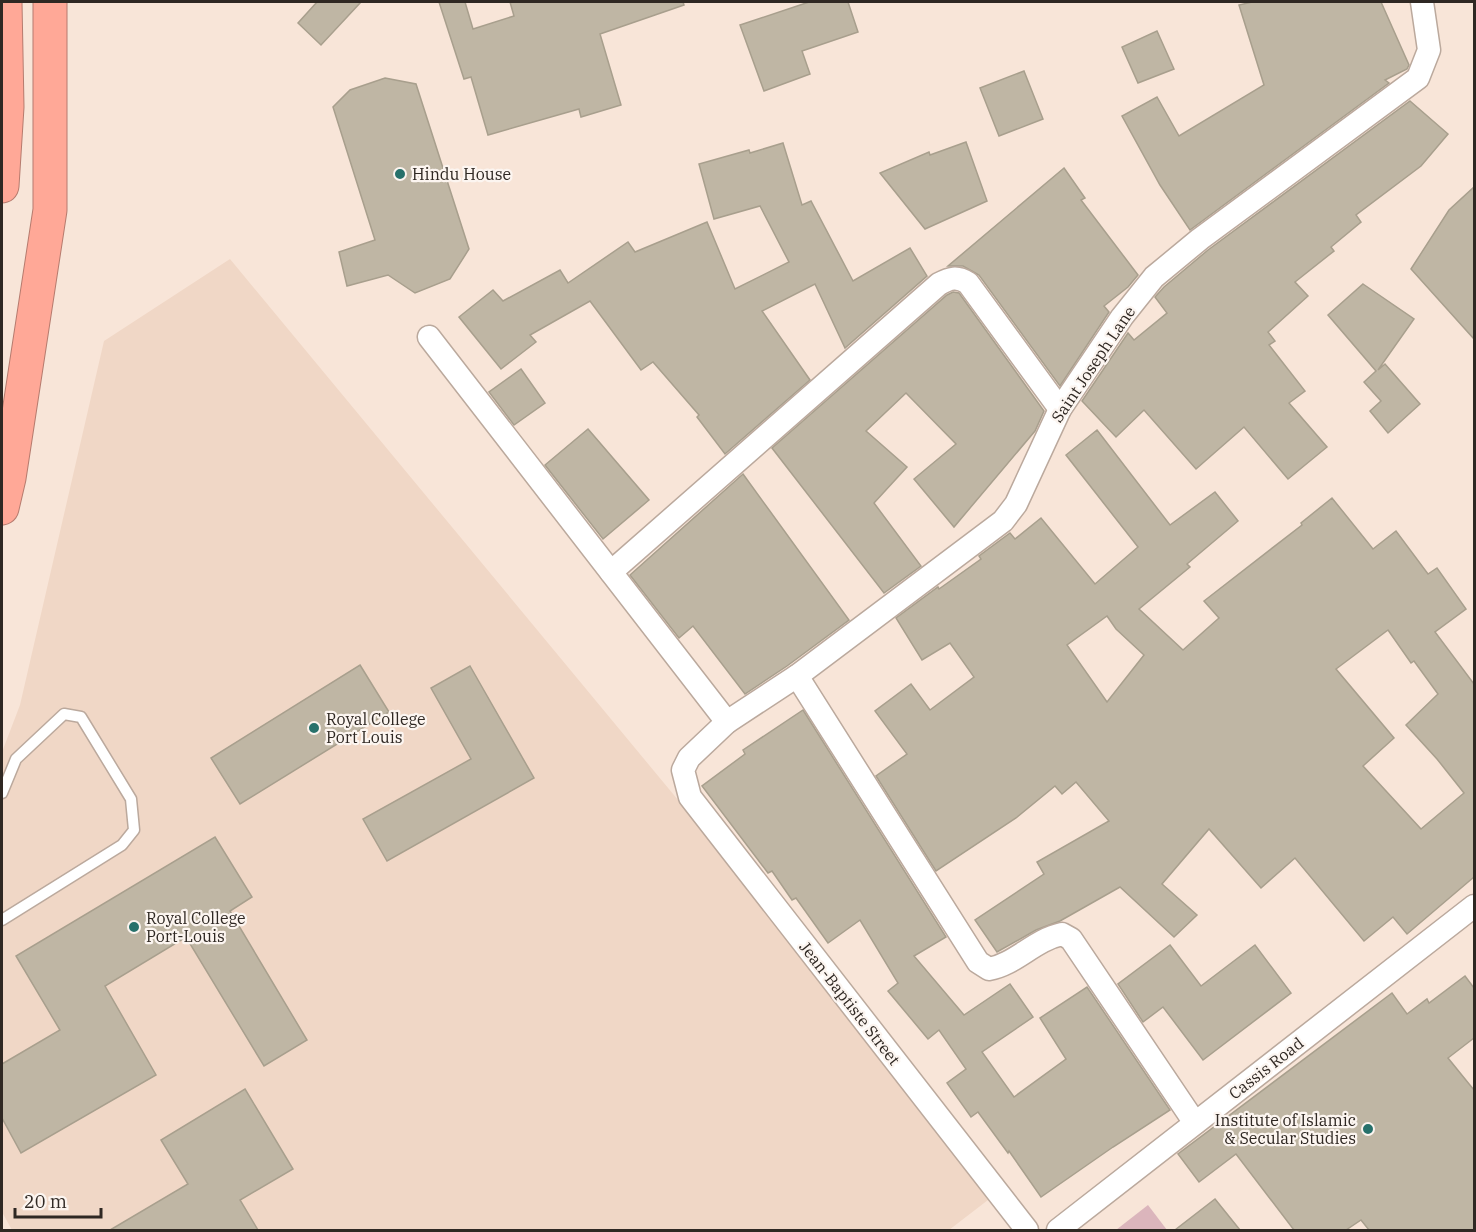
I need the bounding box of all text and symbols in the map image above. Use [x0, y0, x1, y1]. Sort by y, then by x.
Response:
place label: Hindu House [412, 164, 511, 184]
marker: Hindu House [393, 167, 407, 181]
street label: Saint Joseph Lane [1047, 302, 1139, 426]
place label: Royal College Port Louis [326, 709, 426, 747]
marker: Royal College Port Louis [307, 721, 321, 735]
place label: Royal College Port-Louis [146, 908, 246, 946]
marker: Royal College Port-Louis [127, 920, 141, 934]
street label: Jean-Baptiste Street [795, 937, 905, 1069]
street label: Cassis Road [1225, 1032, 1308, 1103]
place label: Institute of Islamic & Secular Studies [1215, 1110, 1356, 1148]
marker: Institute of Islamic & Secular Studies [1361, 1122, 1375, 1136]
scale bar [15, 1181, 100, 1219]
text: 20 m [24, 1190, 67, 1213]

